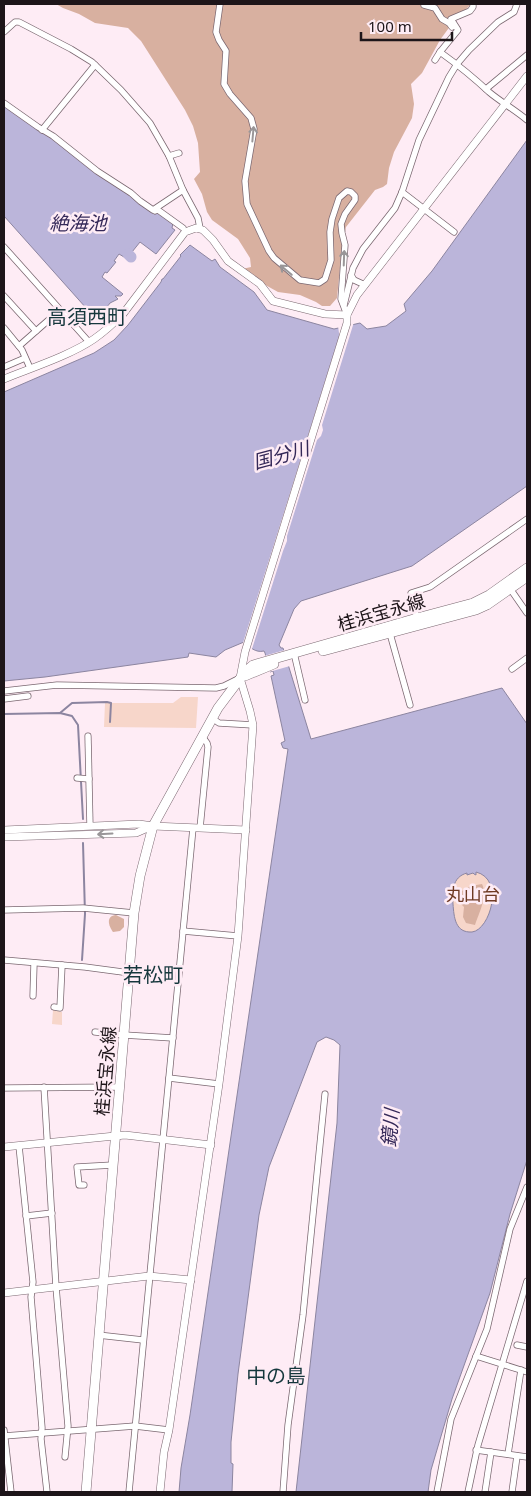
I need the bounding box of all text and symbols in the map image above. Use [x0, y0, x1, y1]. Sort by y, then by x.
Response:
scale bar [361, 10, 452, 42]
text: 100 m [368, 16, 412, 36]
one-way arrow [248, 126, 257, 142]
water label: 絶海池 [49, 210, 108, 236]
one-way arrow [340, 250, 349, 266]
one-way arrow [280, 264, 293, 275]
district label: 高須西町 [47, 303, 127, 330]
water label: 国分川 [250, 435, 314, 475]
street label: 桂浜宝永線 [334, 588, 428, 636]
one-way arrow [98, 830, 114, 839]
park label: 丸山台 [446, 882, 500, 906]
district label: 若松町 [123, 961, 183, 988]
street label: 桂浜宝永線 [89, 1025, 121, 1117]
water label: 鏡川 [375, 1106, 405, 1148]
district label: 中の島 [246, 1362, 306, 1389]

